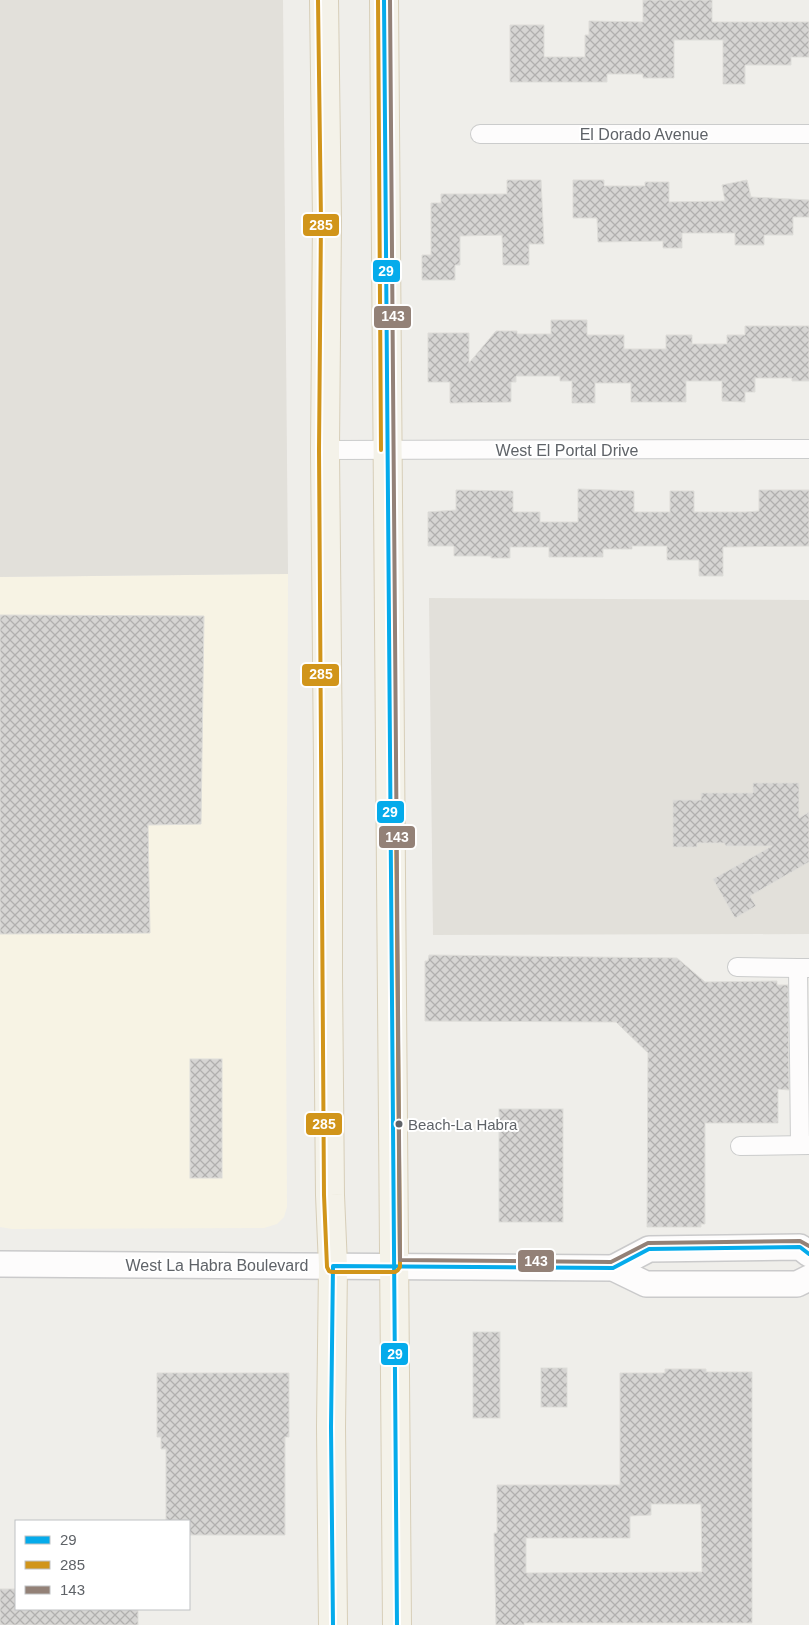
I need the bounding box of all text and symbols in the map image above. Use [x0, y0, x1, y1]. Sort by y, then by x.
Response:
street label: El Dorado Avenue [580, 126, 708, 143]
line badge: 285 [302, 213, 340, 237]
text: 285 [309, 217, 333, 233]
line badge: 29 [372, 259, 401, 283]
text: 29 [378, 263, 394, 279]
line badge: 143 [373, 305, 412, 329]
text: 143 [381, 308, 405, 324]
street label: West El Portal Drive [496, 442, 639, 459]
line badge: 285 [301, 663, 340, 687]
text: 285 [309, 666, 333, 682]
line badge: 29 [376, 800, 405, 824]
text: 29 [382, 804, 398, 820]
line badge: 143 [378, 825, 416, 849]
text: 143 [385, 829, 409, 845]
line badge: 285 [305, 1112, 343, 1136]
text: 285 [312, 1116, 336, 1132]
place label: Beach-La Habra [408, 1116, 518, 1133]
marker: Beach-La Habra [394, 1119, 404, 1129]
line badge: 143 [517, 1249, 555, 1273]
text: 143 [524, 1253, 548, 1269]
street label: West La Habra Boulevard [126, 1257, 308, 1274]
line badge: 29 [380, 1342, 409, 1366]
text: 29 [387, 1346, 403, 1362]
legend [15, 1520, 190, 1610]
text: 29 [60, 1531, 77, 1548]
text: 285 [60, 1556, 85, 1573]
text: 143 [60, 1581, 85, 1598]

